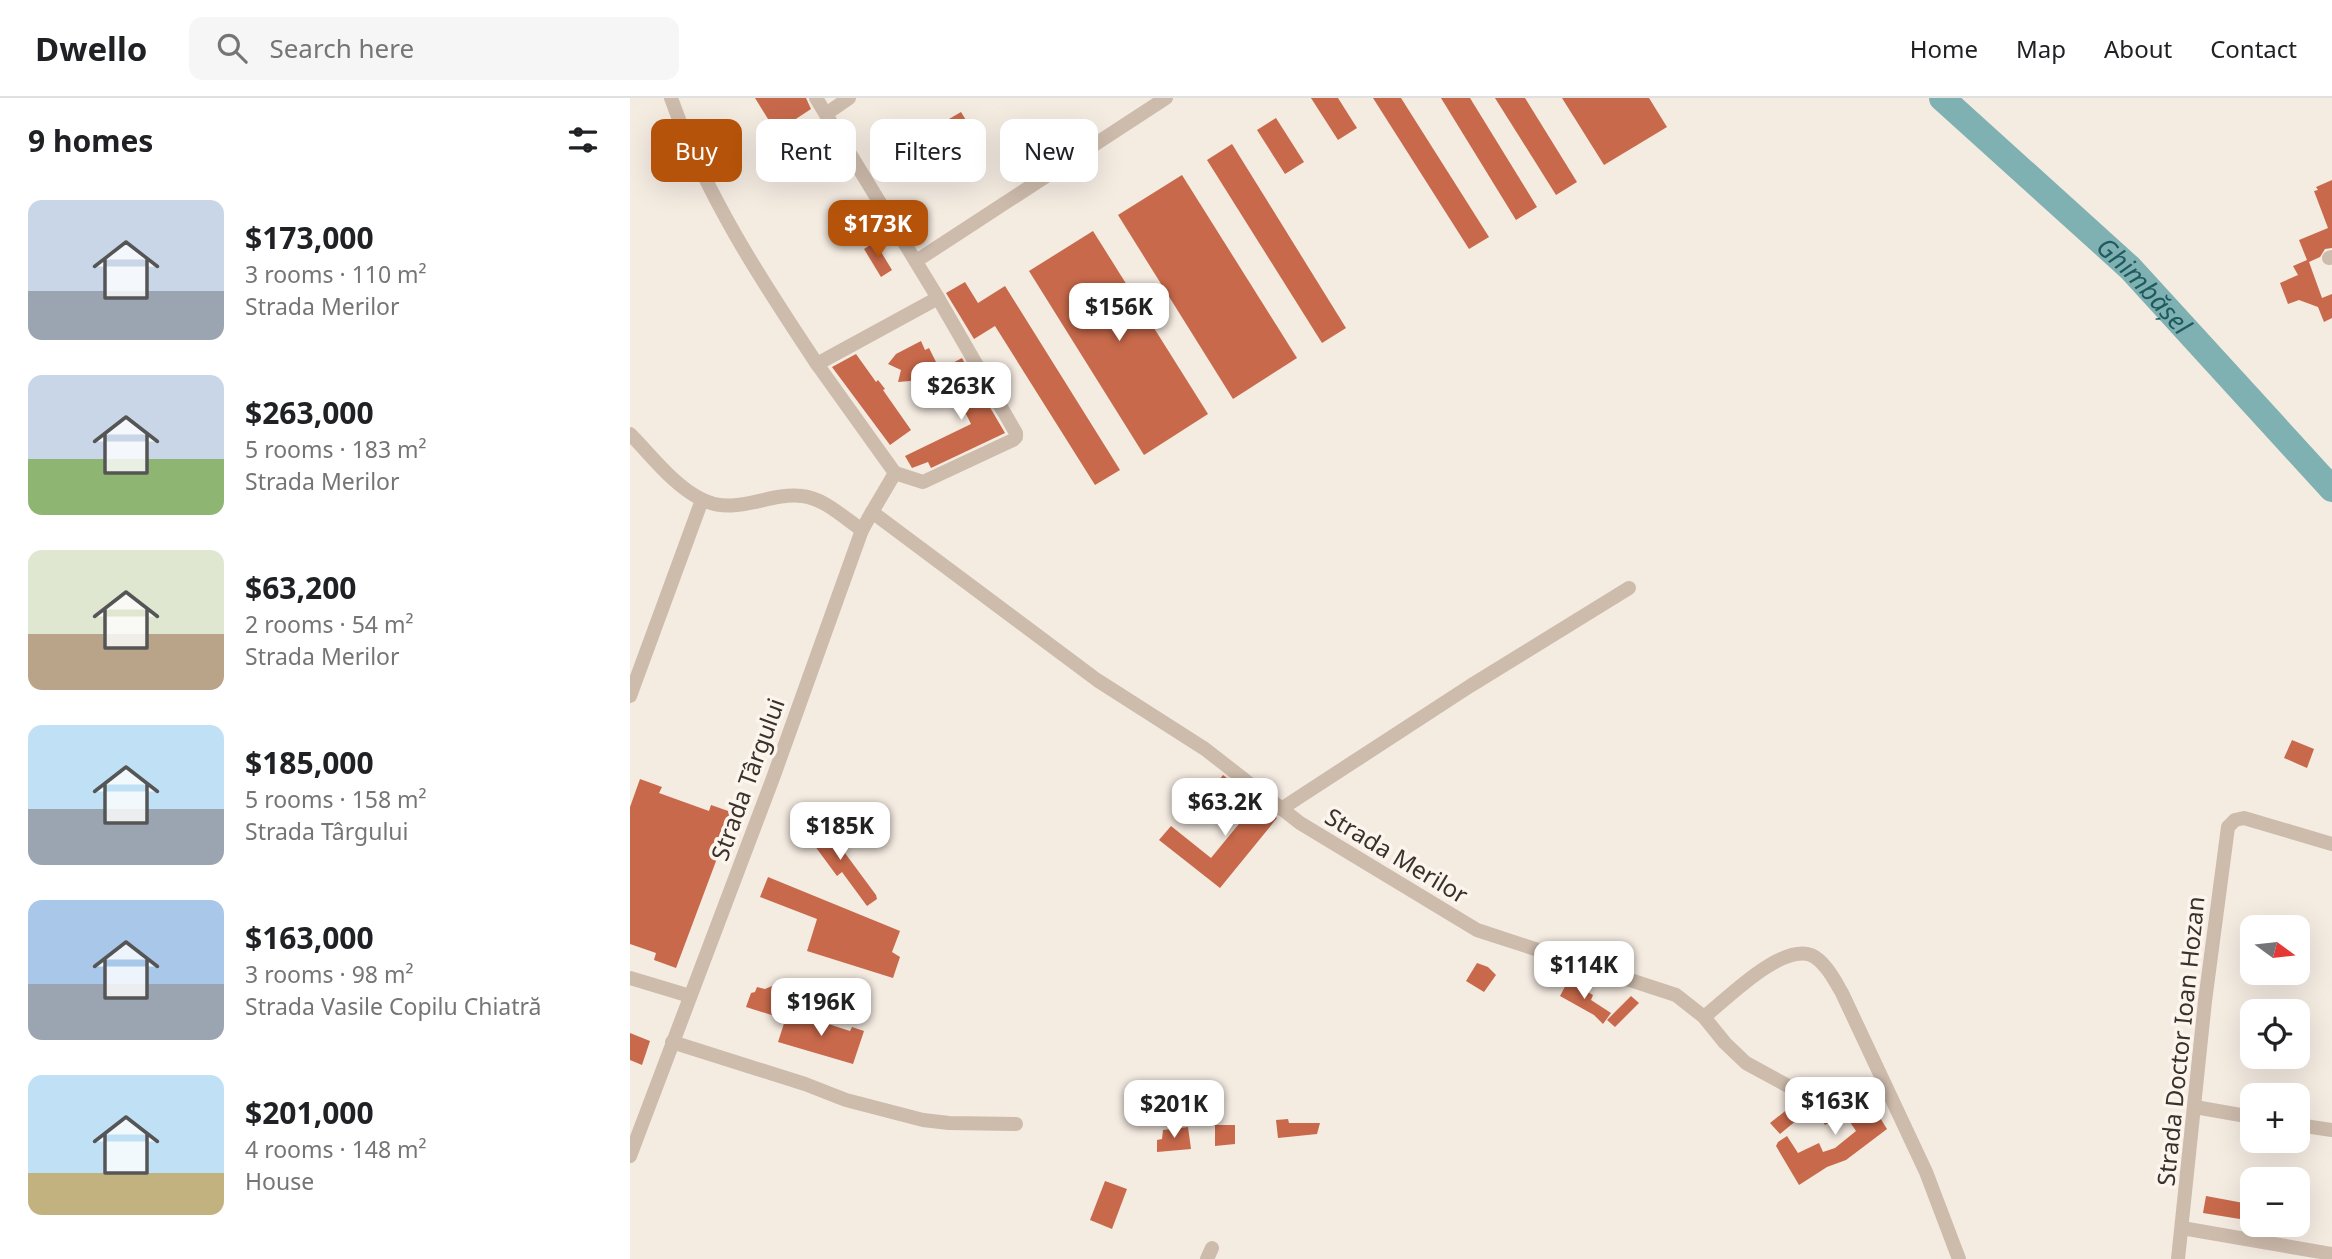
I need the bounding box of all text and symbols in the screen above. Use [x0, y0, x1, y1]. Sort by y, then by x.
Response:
search box [189, 17, 679, 80]
text: Dwello [35, 26, 147, 71]
icon: search [213, 29, 251, 67]
text: Search here [269, 30, 414, 66]
text: Home [1910, 32, 1978, 65]
text: Map [2016, 32, 2066, 65]
text: About [2104, 32, 2172, 65]
text: Contact [2210, 32, 2297, 65]
chip: Buy [651, 119, 742, 182]
chip: Rent [756, 119, 856, 182]
chip: Filters [870, 119, 986, 182]
chip: New [1000, 119, 1098, 182]
text: 9 homes [28, 120, 153, 161]
icon: filters [564, 121, 602, 159]
pin: $173K [829, 200, 927, 260]
text: $173K [844, 207, 912, 239]
text: $173,000 [245, 217, 374, 258]
icon: home [84, 228, 168, 312]
water label: Ghimbășel [2089, 229, 2201, 343]
text: 3 rooms · 110 m² [245, 258, 427, 290]
pin: $156K [1070, 284, 1168, 343]
text: Strada Merilor [245, 290, 400, 322]
text: $156K [1085, 290, 1153, 322]
pin: $263K [912, 362, 1010, 422]
text: $263K [927, 369, 995, 401]
text: $263,000 [245, 392, 374, 433]
icon: home [84, 403, 168, 487]
text: 5 rooms · 183 m² [245, 433, 427, 465]
text: Strada Merilor [245, 465, 400, 497]
text: $63,200 [245, 567, 357, 608]
icon: home [84, 578, 168, 662]
text: 2 rooms · 54 m² [245, 608, 414, 640]
text: Strada Merilor [245, 640, 400, 672]
street label: Strada Târgului [702, 693, 792, 865]
text: $185,000 [245, 742, 374, 783]
icon: home [84, 753, 168, 837]
pin: $63.2K [1168, 778, 1282, 838]
text: 5 rooms · 158 m² [245, 783, 427, 815]
text: $63.2K [1188, 785, 1262, 817]
street label: Strada Merilor [1319, 799, 1475, 911]
pin: $185K [791, 802, 889, 862]
text: $185K [806, 809, 874, 841]
text: Strada Târgului [245, 815, 408, 847]
street label: Strada Doctor Ioan Hozan [2148, 895, 2212, 1187]
north arrow [2240, 915, 2310, 985]
map controls [2240, 915, 2310, 1237]
text: $163,000 [245, 917, 374, 958]
icon: home [84, 928, 168, 1012]
pin: $114K [1535, 942, 1633, 1001]
text: $114K [1550, 948, 1618, 980]
text: 3 rooms · 98 m² [245, 958, 414, 990]
pin: $196K [772, 978, 870, 1038]
text: $196K [787, 985, 855, 1017]
text: Strada Vasile Copilu Chiatră [245, 990, 541, 1022]
button: locate [2240, 999, 2310, 1069]
pin: $163K [1786, 1077, 1884, 1137]
pin: $201K [1125, 1080, 1223, 1140]
button: + [2240, 1083, 2310, 1153]
text: $163K [1801, 1084, 1869, 1116]
text: $201K [1140, 1087, 1208, 1119]
text: $201,000 [245, 1092, 374, 1133]
icon: home [84, 1103, 168, 1187]
text: 4 rooms · 148 m² [245, 1133, 427, 1165]
text: House [245, 1165, 314, 1197]
button: − [2240, 1167, 2310, 1237]

